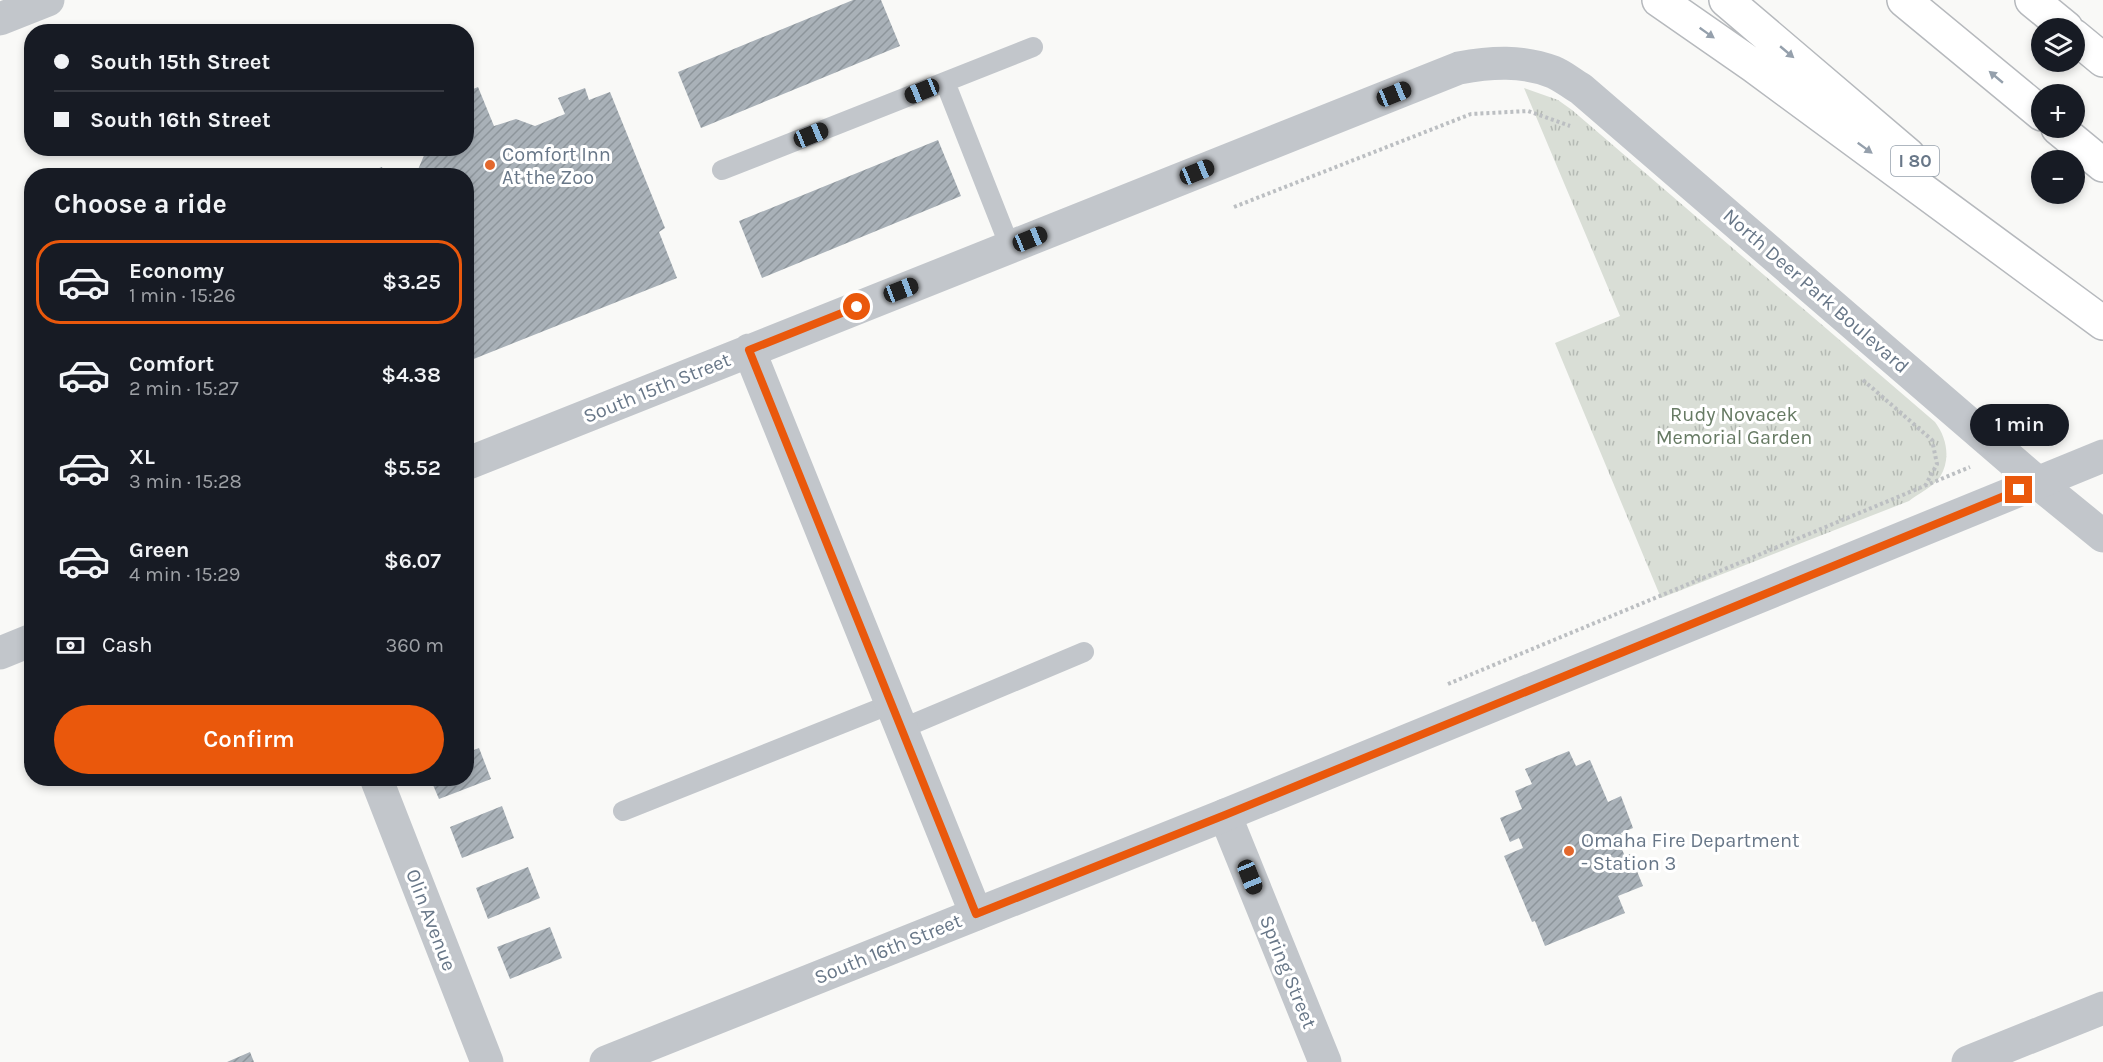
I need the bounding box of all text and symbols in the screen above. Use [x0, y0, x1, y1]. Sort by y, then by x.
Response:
map controls [2031, 18, 2085, 204]
button: layers [2031, 18, 2085, 72]
one-way arrow [1698, 27, 1714, 39]
one-way arrow [1779, 45, 1795, 58]
text: South 15th Street [90, 49, 270, 75]
one-way arrow [1988, 70, 2004, 83]
car [902, 76, 942, 106]
car [1374, 79, 1414, 109]
button: + [2031, 84, 2085, 138]
text: South 16th Street [90, 107, 271, 133]
car [791, 120, 831, 150]
one-way arrow [1857, 141, 1872, 153]
place label: Comfort Inn At the Zoo [502, 143, 611, 189]
road number: I 80 [1891, 146, 1939, 176]
button: − [2031, 150, 2085, 204]
car [1177, 157, 1217, 187]
marker: Comfort Inn At the Zoo [483, 158, 497, 172]
text: Choose a ride [54, 188, 227, 220]
street label: North Deer Park Boulevard [1718, 204, 1914, 378]
car [1010, 224, 1050, 254]
icon: car [57, 255, 111, 309]
text: Economy [129, 258, 224, 284]
text: $3.25 [382, 269, 441, 295]
car [881, 275, 921, 305]
text: 1 min · 15:26 [129, 284, 236, 307]
route start [843, 293, 870, 320]
icon: car [57, 348, 111, 402]
street label: South 15th Street [580, 348, 734, 428]
text: Comfort [129, 351, 214, 377]
text: $4.38 [381, 362, 441, 388]
text: 2 min · 15:27 [129, 377, 239, 400]
park label: Rudy Novacek Memorial Garden [1656, 403, 1812, 449]
callout: 1 min [1970, 403, 2068, 445]
text: 1 min [1995, 413, 2044, 436]
icon: car [57, 441, 111, 495]
text: XL [129, 444, 155, 470]
text: $5.52 [383, 455, 441, 481]
text: 3 min · 15:28 [129, 470, 242, 493]
route end [2005, 476, 2032, 503]
icon: car [57, 534, 111, 588]
text: Green [129, 537, 190, 563]
text: $6.07 [384, 548, 441, 574]
text: 4 min · 15:29 [129, 563, 240, 586]
icon: cash [54, 629, 87, 662]
text: Cash [102, 632, 152, 658]
text: 360 m [385, 634, 444, 657]
button: Confirm [54, 705, 444, 774]
place label: Omaha Fire Department - Station 3 [1581, 829, 1800, 875]
marker: Omaha Fire Department - Station 3 [1562, 844, 1576, 858]
car [1235, 857, 1265, 897]
street label: Olin Avenue [401, 866, 461, 974]
street label: South 16th Street [811, 909, 965, 989]
street label: Spring Street [1255, 912, 1321, 1032]

